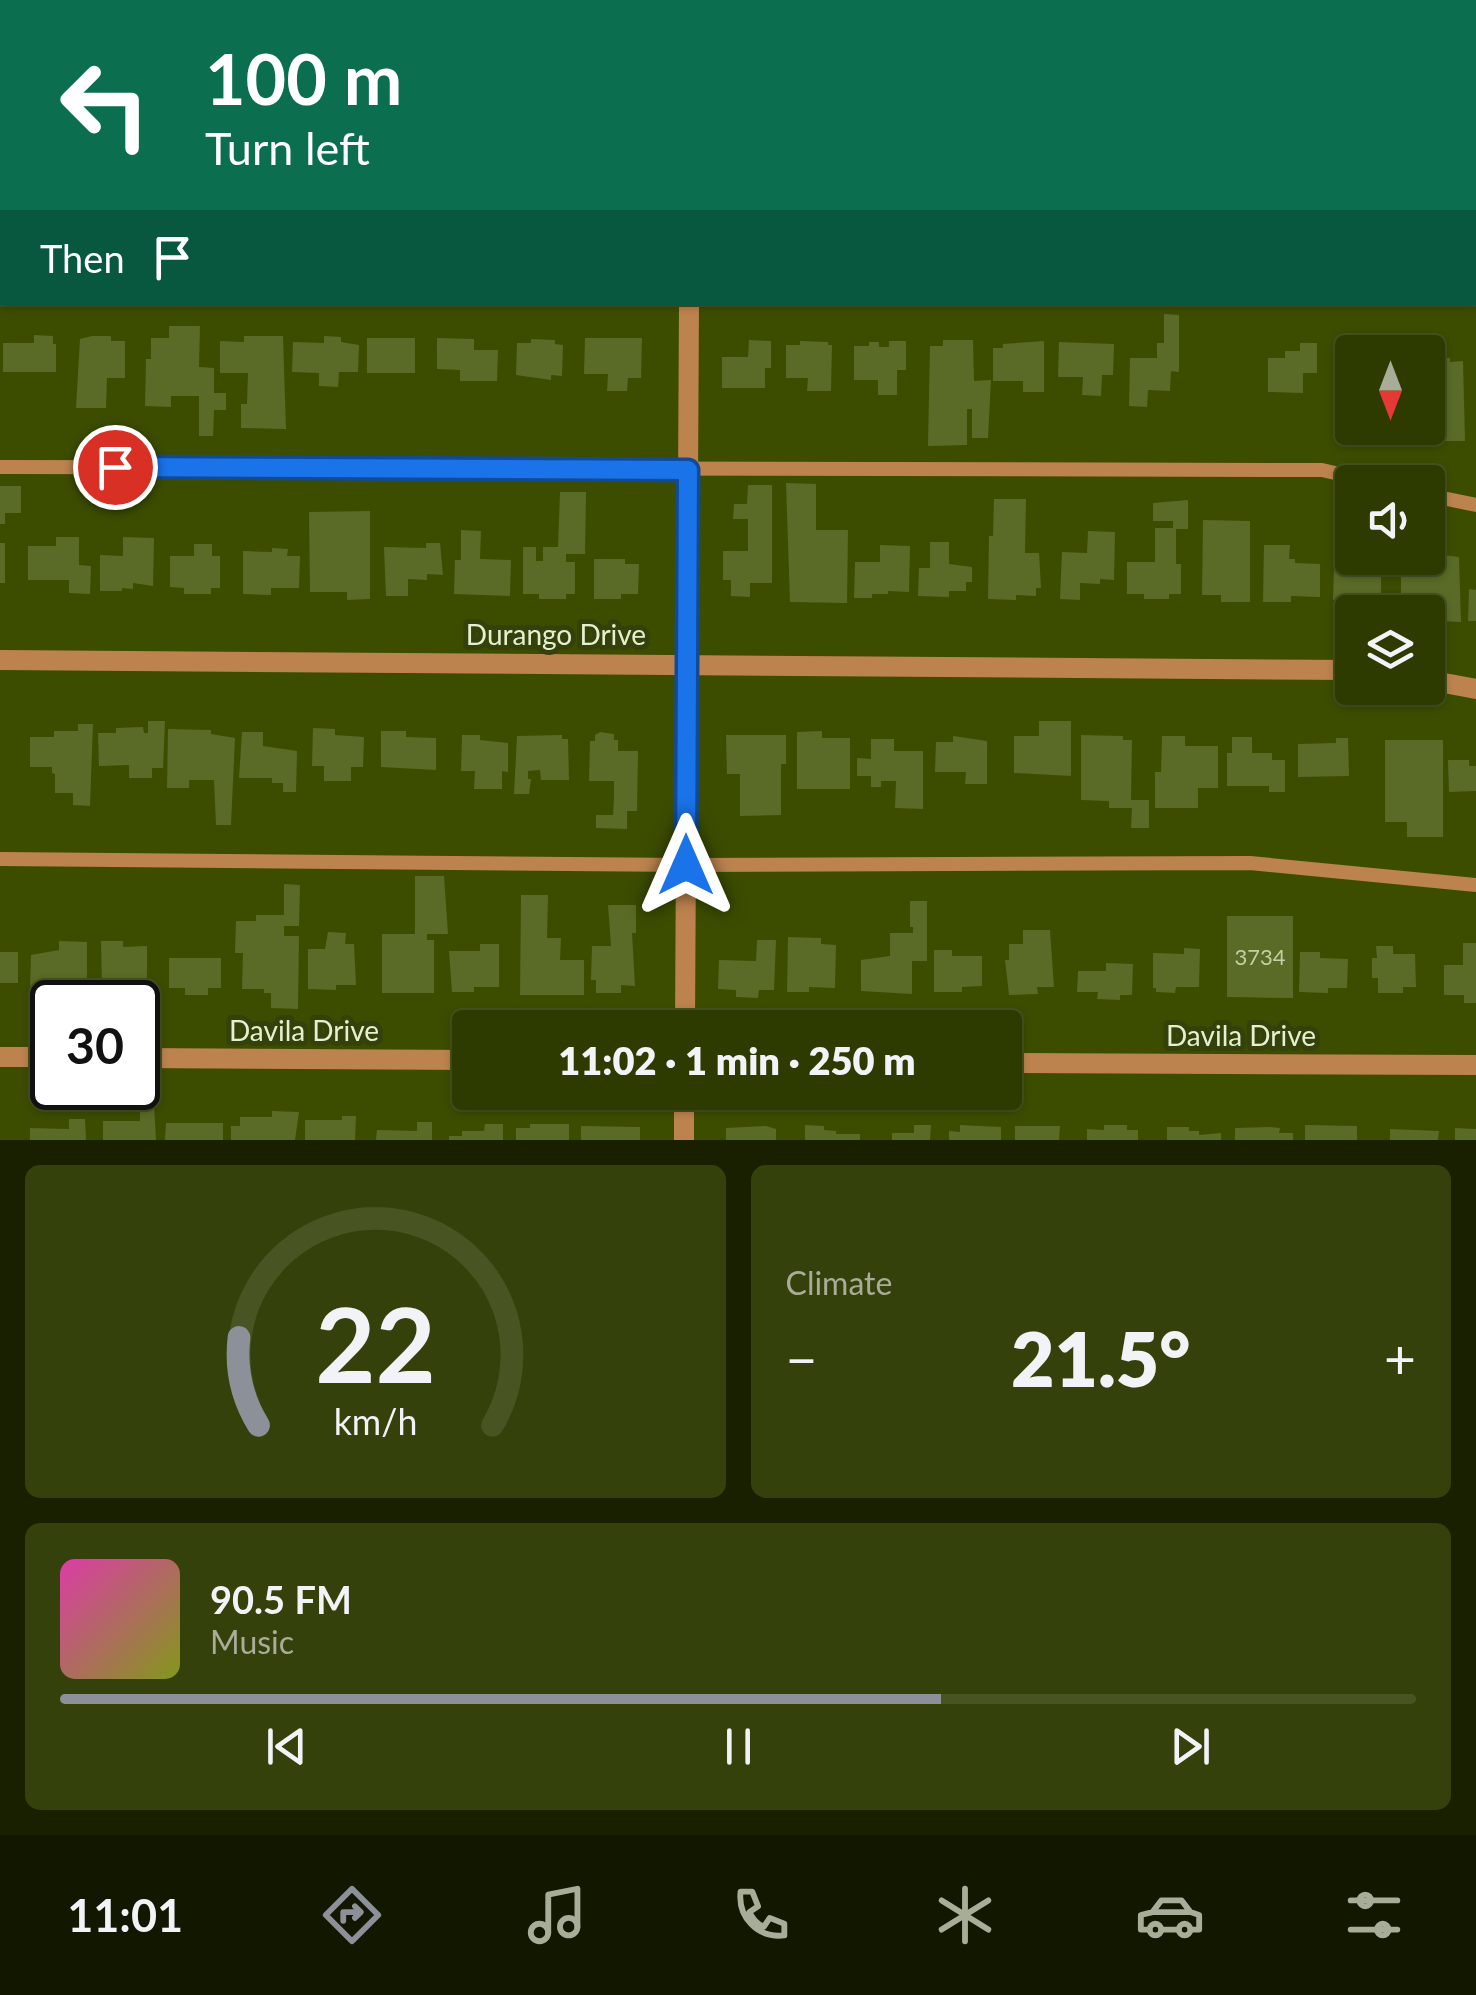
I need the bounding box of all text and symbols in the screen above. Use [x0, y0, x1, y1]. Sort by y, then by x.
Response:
text: 100 m [205, 36, 402, 120]
icon: left [40, 40, 170, 170]
text: Turn left [205, 121, 370, 175]
icon: arrive [145, 230, 200, 285]
text: Then [40, 235, 125, 281]
north arrow [1335, 335, 1445, 445]
map controls [1335, 335, 1445, 705]
pin [73, 425, 158, 510]
icon: arrive [88, 440, 143, 495]
button: sound [1335, 465, 1445, 575]
button: layers [1335, 595, 1445, 705]
street label: Durango Drive [466, 617, 646, 651]
position arrow [634, 813, 738, 917]
house number: 3734 [1234, 943, 1286, 970]
speed limit sign: 30 [30, 980, 160, 1110]
street label: Davila Drive [229, 1013, 379, 1047]
street label: Davila Drive [1166, 1018, 1316, 1052]
text: 11:02 · 1 min · 250 m [558, 1037, 916, 1083]
text: Climate [786, 1263, 892, 1302]
text: 22 [315, 1280, 436, 1405]
text: 21.5° [1011, 1313, 1191, 1403]
text: − [786, 1325, 817, 1391]
text: + [1384, 1325, 1416, 1391]
text: km/h [333, 1400, 417, 1443]
text: 90.5 FM [210, 1576, 352, 1622]
text: Music [210, 1622, 294, 1661]
icon: previous [259, 1719, 314, 1774]
icon: pause [711, 1719, 766, 1774]
icon: next [1163, 1719, 1218, 1774]
icon: directions [317, 1880, 387, 1950]
icon: music [522, 1880, 592, 1950]
icon: phone [726, 1880, 796, 1950]
icon: climate [930, 1880, 1000, 1950]
icon: car [1135, 1880, 1205, 1950]
icon: filters [1339, 1880, 1409, 1950]
text: 11:01 [67, 1888, 183, 1942]

